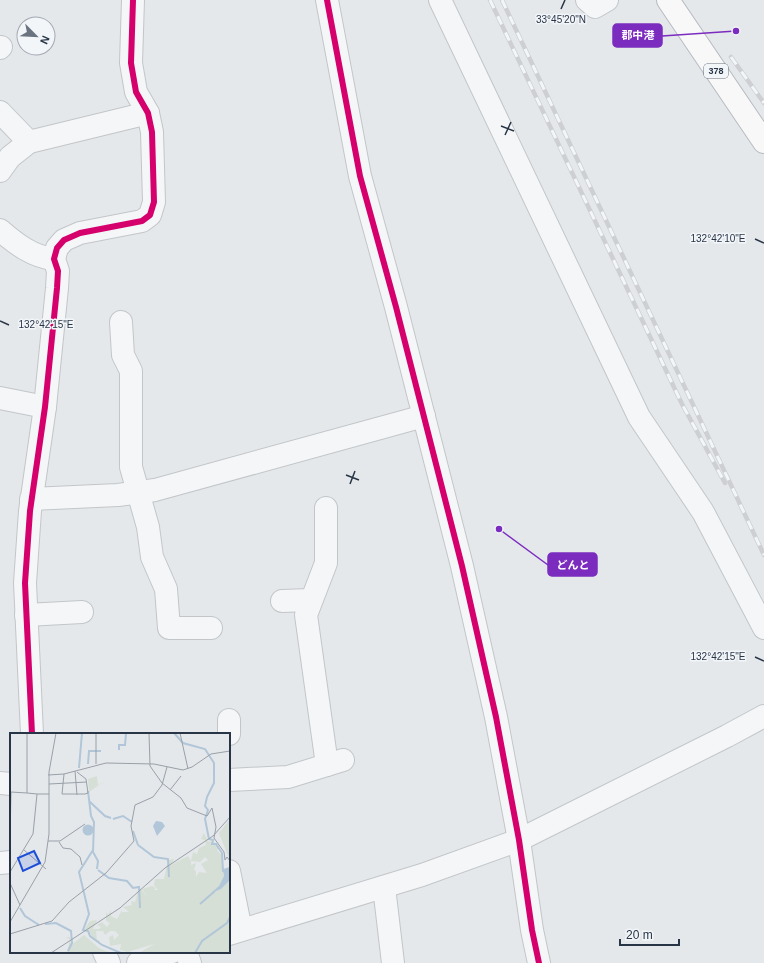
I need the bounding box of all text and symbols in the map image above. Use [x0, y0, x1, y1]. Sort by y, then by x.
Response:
text: 33°45'20"N [536, 14, 586, 25]
north arrow [16, 16, 56, 56]
callout: 郡中港 [613, 24, 662, 47]
text: 郡中港 [622, 29, 655, 41]
text: N [38, 34, 52, 46]
road number: 378 [704, 64, 728, 78]
text: 132°42'10"E [690, 233, 746, 244]
text: 132°42'15"E [18, 319, 74, 330]
callout: どんと [548, 553, 597, 576]
text: どんと [557, 559, 590, 571]
text: 132°42'15"E [690, 651, 746, 662]
inset map [10, 733, 230, 953]
scale bar [620, 921, 679, 947]
text: 20 m [626, 928, 653, 942]

